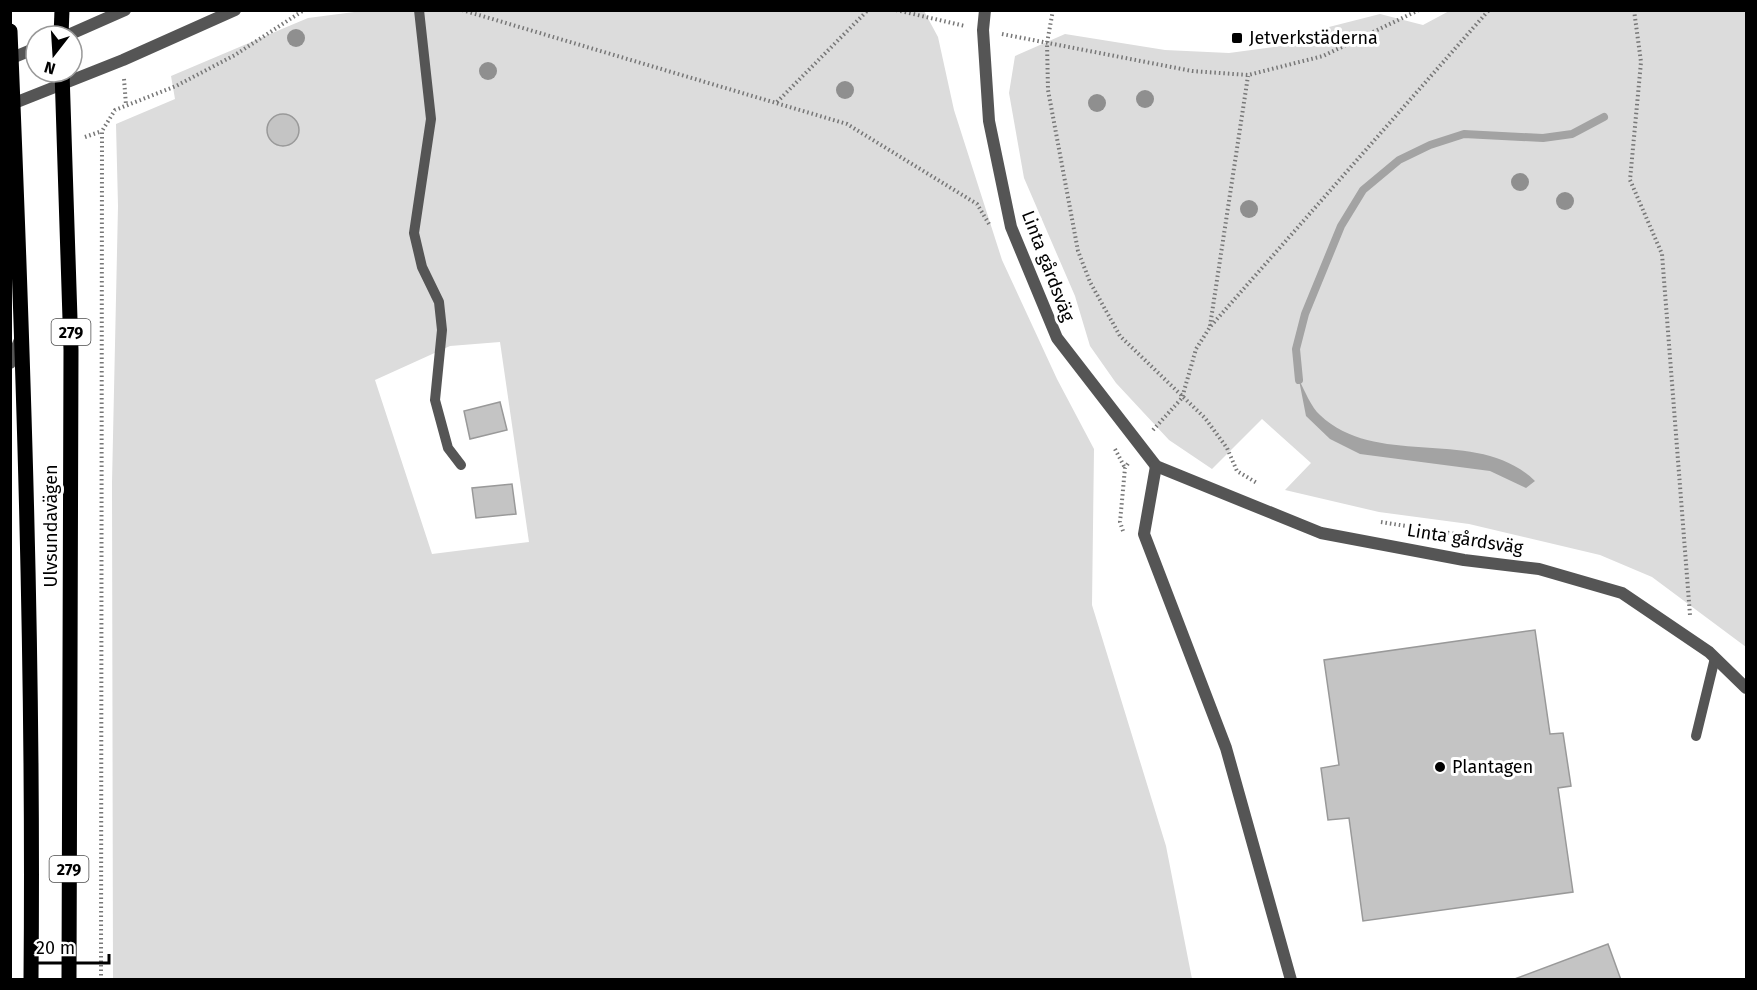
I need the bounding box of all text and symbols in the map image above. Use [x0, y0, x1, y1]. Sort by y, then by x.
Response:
north arrow [24, 24, 84, 84]
place label: Jetverkstäderna [1249, 27, 1378, 49]
marker: Jetverkstäderna [1230, 31, 1244, 45]
text: N [42, 57, 58, 79]
street label: Linta gårdsväg [1017, 207, 1079, 325]
road number: 279 [52, 319, 90, 345]
street label: Ulvsundavägen [40, 464, 62, 588]
street label: Linta gårdsväg [1405, 519, 1525, 559]
place label: Plantagen [1452, 756, 1533, 778]
marker: Plantagen [1433, 760, 1447, 774]
road number: 279 [50, 856, 88, 882]
scale bar [27, 927, 110, 965]
text: 20 m [36, 937, 75, 959]

